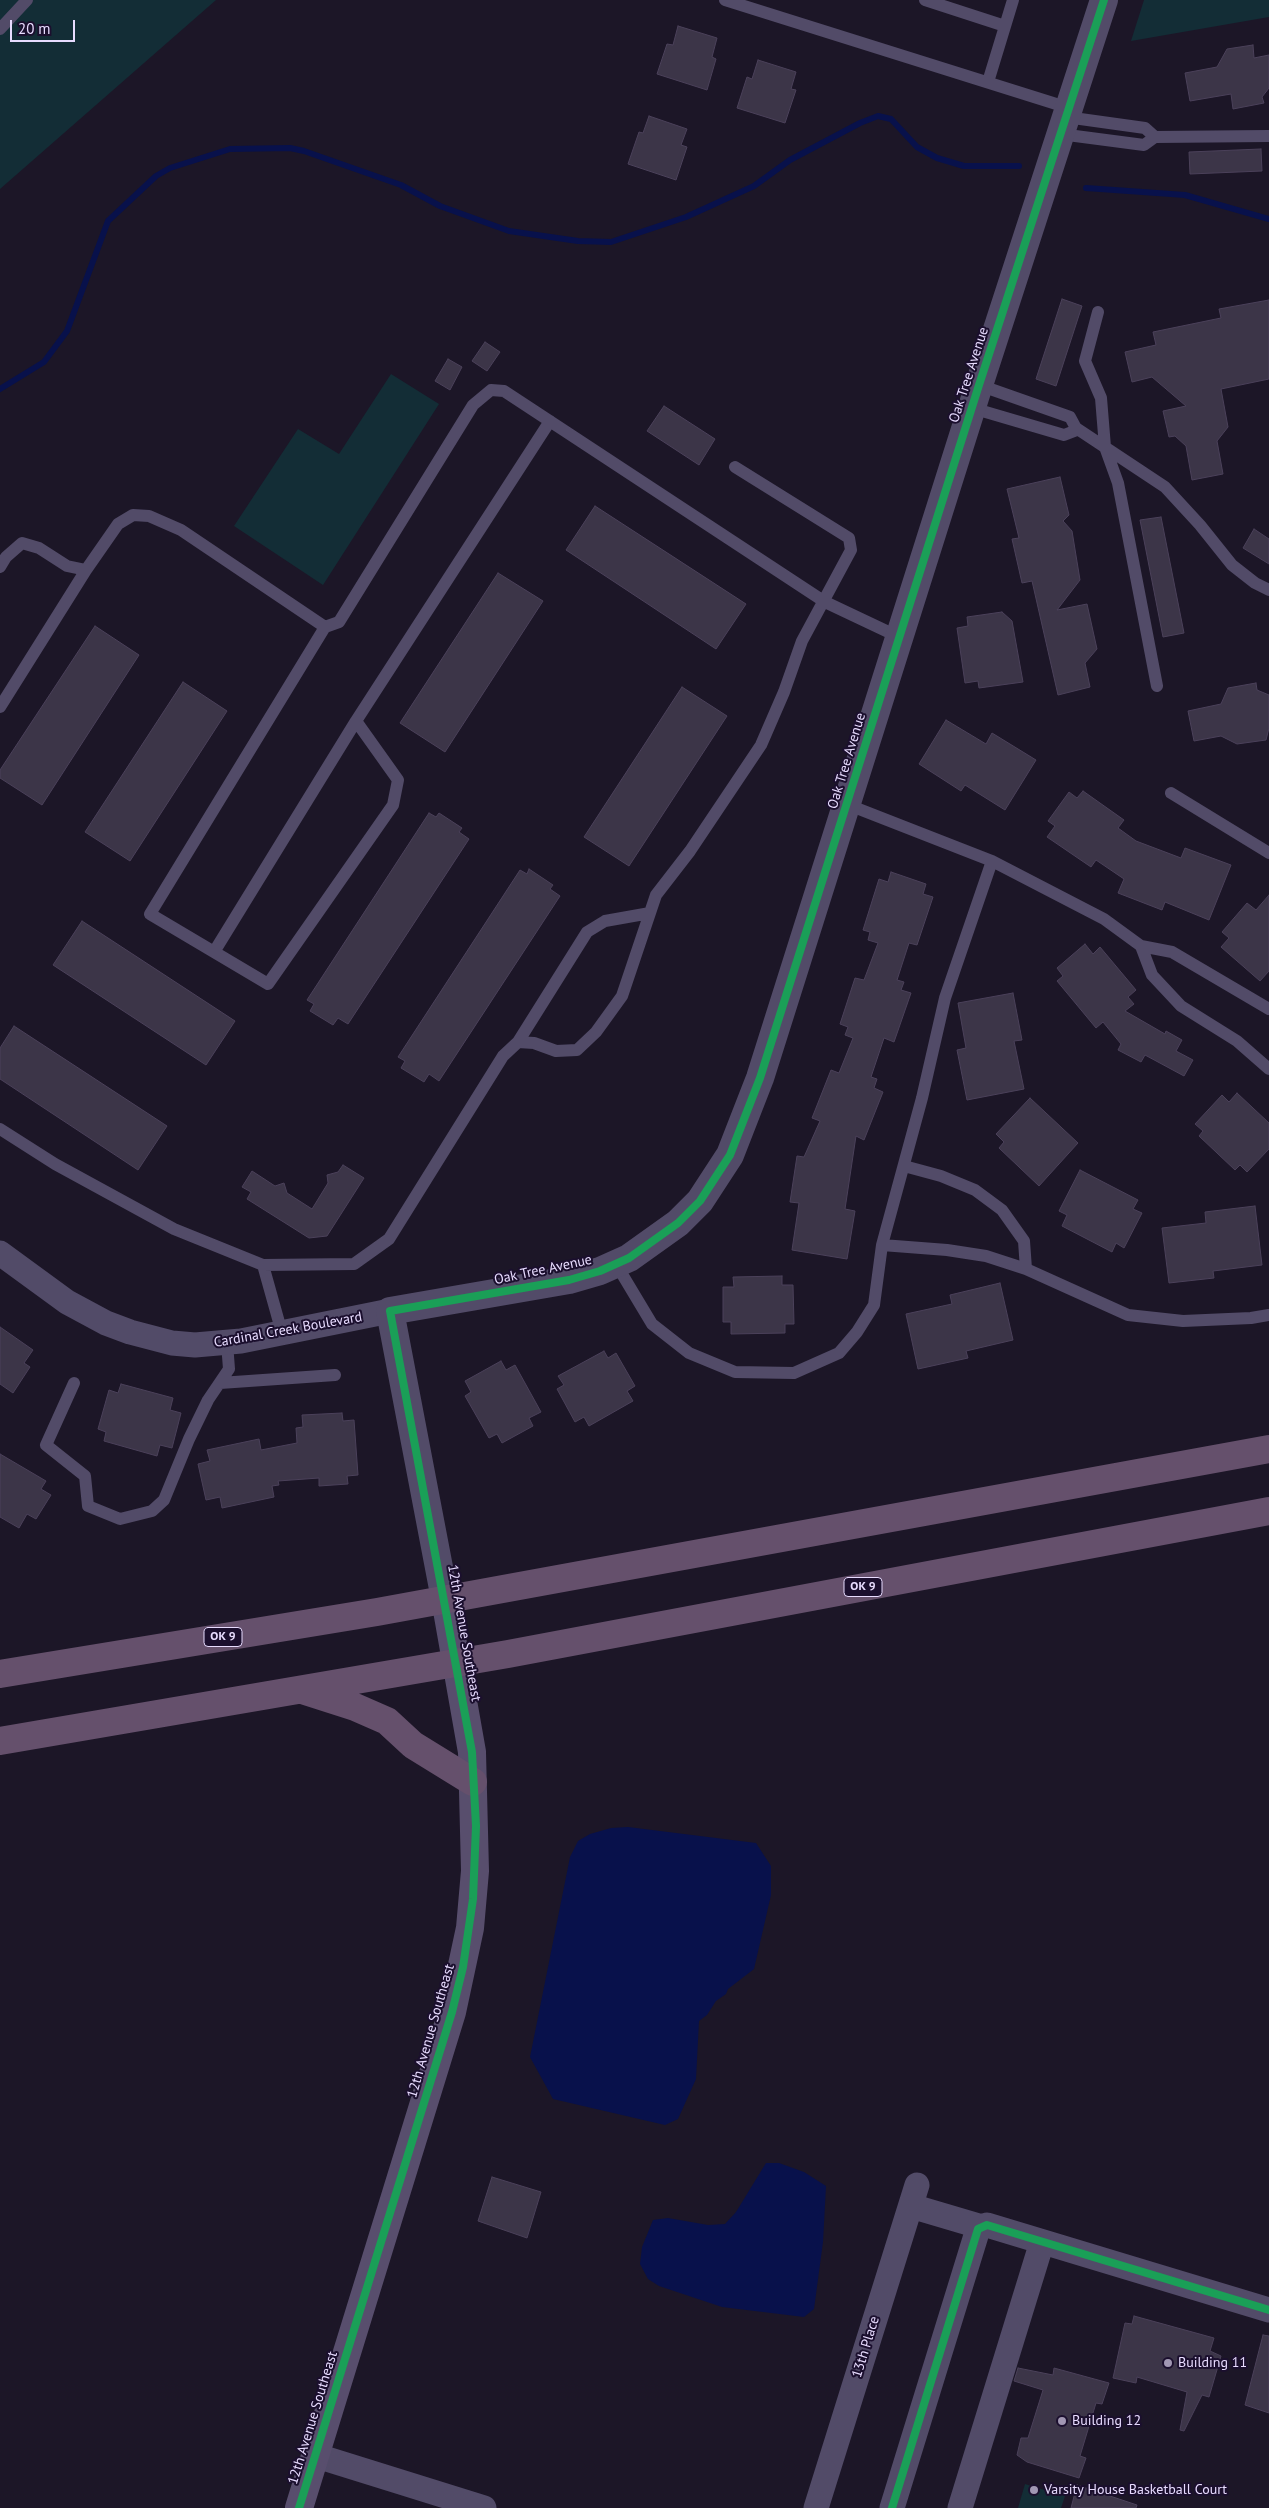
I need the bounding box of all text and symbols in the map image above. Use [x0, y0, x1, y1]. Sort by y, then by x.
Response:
scale bar [12, 10, 78, 42]
text: 20 m [18, 19, 51, 38]
street label: Oak Tree Avenue [946, 325, 992, 425]
street label: Oak Tree Avenue [824, 711, 870, 811]
street label: Oak Tree Avenue [493, 1251, 593, 1289]
street label: Cardinal Creek Boulevard [213, 1309, 363, 1351]
street label: 12th Avenue Southeast [444, 1563, 484, 1703]
road number: OK 9 [844, 1578, 882, 1596]
road number: OK 9 [204, 1628, 242, 1646]
street label: 12th Avenue Southeast [404, 1962, 458, 2100]
street label: 13th Place [849, 2314, 883, 2380]
street label: 12th Avenue Southeast [285, 2349, 341, 2487]
place label: Building 11 [1178, 2355, 1247, 2371]
marker: Building 11 [1162, 2357, 1174, 2369]
place label: Building 12 [1072, 2413, 1141, 2429]
marker: Building 12 [1056, 2415, 1068, 2427]
place label: Varsity House Basketball Court [1044, 2482, 1227, 2498]
marker: Varsity House Basketball Court [1028, 2484, 1040, 2496]

